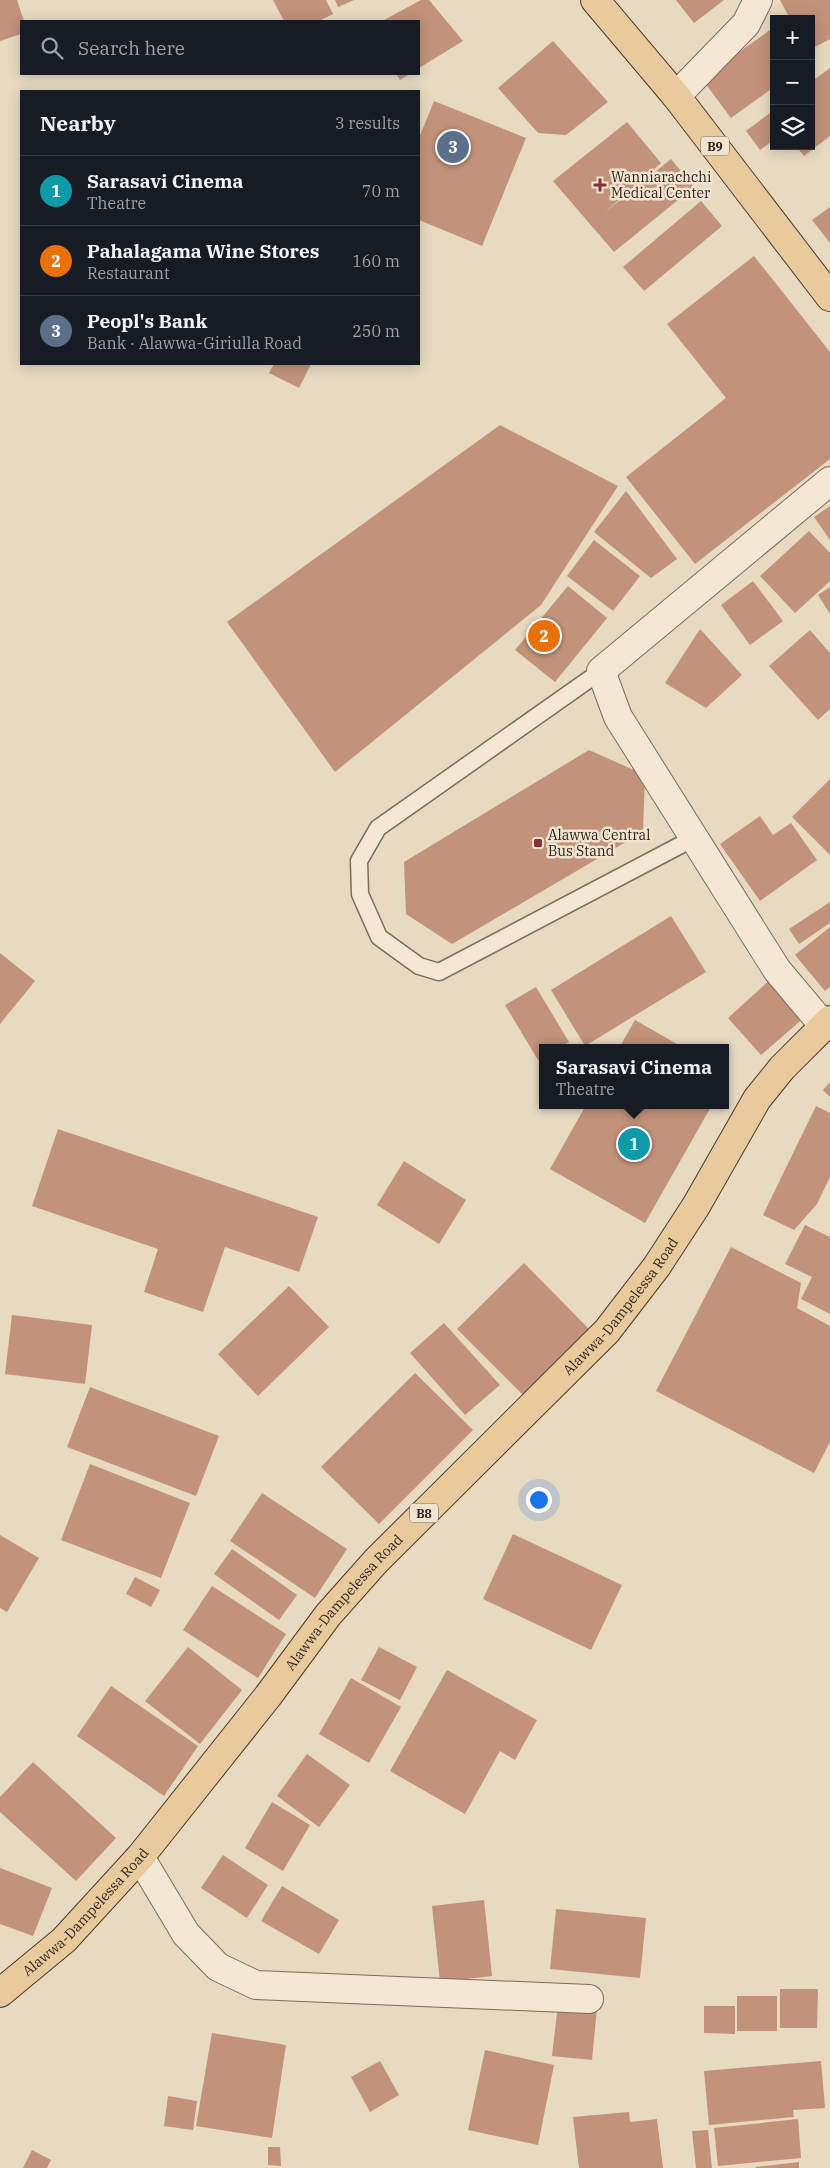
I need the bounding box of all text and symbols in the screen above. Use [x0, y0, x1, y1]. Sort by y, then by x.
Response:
map controls [770, 15, 815, 150]
button: + [770, 15, 815, 60]
search box [20, 20, 420, 75]
icon: search [38, 34, 66, 62]
text: Search here [78, 36, 185, 60]
button: − [770, 60, 815, 105]
button: layers [770, 105, 815, 150]
text: Nearby [40, 109, 116, 137]
text: 3 results [335, 113, 400, 133]
pin: 3 [437, 128, 469, 166]
road number: B9 [701, 136, 729, 156]
place label: Wanniarachchi Medical Center [611, 168, 711, 202]
text: Sarasavi Cinema [87, 169, 243, 193]
marker: Wanniarachchi Medical Center [593, 178, 607, 192]
text: 1 [51, 181, 61, 201]
text: 70 m [362, 181, 400, 201]
text: Theatre [87, 193, 146, 213]
text: Pahalagama Wine Stores [87, 239, 319, 263]
text: 2 [51, 251, 61, 271]
text: 160 m [352, 251, 400, 271]
text: Restaurant [87, 263, 170, 283]
text: Peopl's Bank [87, 309, 207, 333]
text: 3 [51, 321, 61, 341]
text: 250 m [352, 321, 400, 341]
text: Bank · Alawwa-Giriulla Road [87, 333, 302, 353]
pin: 2 [528, 617, 560, 655]
place label: Alawwa Central Bus Stand [548, 826, 650, 860]
marker: Alawwa Central Bus Stand [532, 837, 544, 849]
popup [539, 1044, 729, 1109]
text: Sarasavi Cinema [556, 1055, 712, 1079]
text: Theatre [556, 1079, 615, 1099]
pin: 1 [618, 1125, 650, 1163]
street label: Alawwa-Dampelessa Road [559, 1234, 682, 1379]
your location [526, 1487, 552, 1513]
road number: B8 [410, 1504, 438, 1522]
street label: Alawwa-Dampelessa Road [281, 1530, 407, 1674]
street label: Alawwa-Dampelessa Road [19, 1844, 153, 1980]

